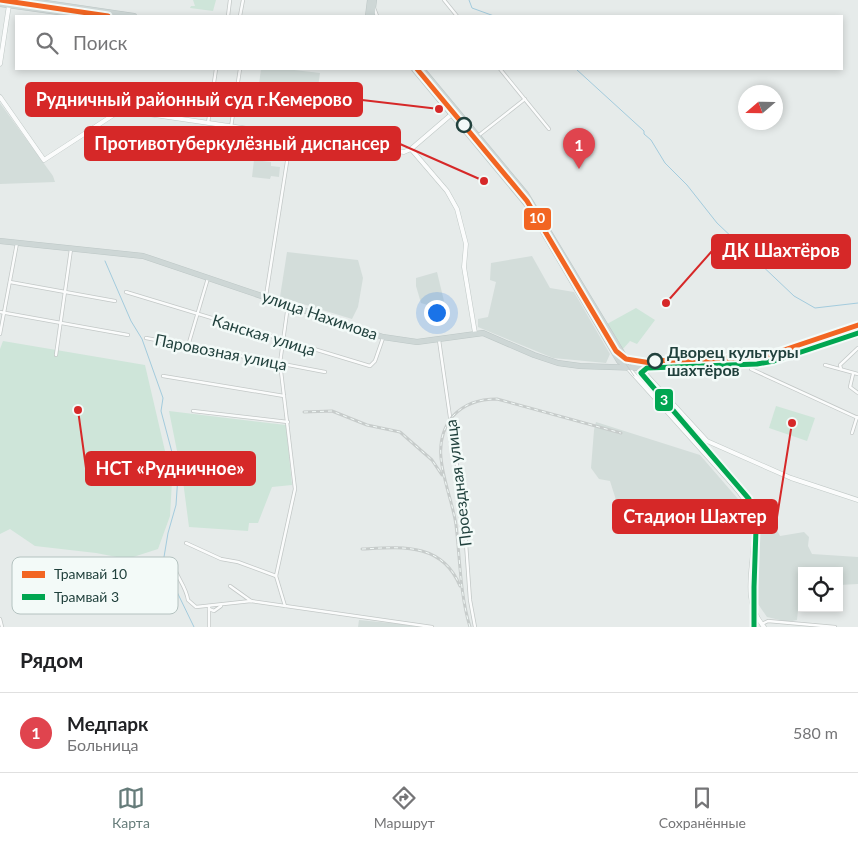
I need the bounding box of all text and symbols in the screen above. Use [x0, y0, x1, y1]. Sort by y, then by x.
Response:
search box [15, 15, 843, 70]
icon: search [33, 29, 61, 57]
text: Поиск [73, 31, 127, 54]
callout: Рудничный районный суд г.Кемерово [26, 83, 362, 116]
north arrow [738, 85, 783, 130]
text: Рудничный районный суд г.Кемерово [36, 88, 352, 110]
unlabelled marker [456, 117, 472, 133]
callout: Противотуберкулёзный диспансер [85, 127, 400, 160]
pin: 1 [563, 128, 595, 169]
text: Противотуберкулёзный диспансер [94, 132, 390, 154]
line badge: 10 [523, 207, 552, 231]
text: 10 [529, 209, 545, 226]
callout: ДК Шахтёров [712, 235, 850, 268]
text: ДК Шахтёров [722, 239, 840, 261]
street label: улица Нахимова [260, 286, 381, 343]
your location [424, 300, 450, 326]
street label: Канская улица [210, 310, 318, 359]
street label: Паровозная улица [153, 329, 289, 374]
place label: Дворец культуры шахтёров [667, 342, 799, 379]
marker: Дворец культуры шахтёров [647, 353, 663, 369]
line badge: 3 [654, 388, 674, 412]
text: 3 [660, 391, 668, 408]
street label: Проездная улица [440, 418, 475, 548]
callout: НСТ «Рудничное» [86, 452, 255, 485]
text: НСТ «Рудничное» [96, 457, 244, 479]
callout: Стадион Шахтер [613, 500, 777, 533]
text: Стадион Шахтер [623, 505, 767, 527]
legend [12, 557, 178, 614]
text: Трамвай 10 [54, 565, 127, 582]
map controls [798, 567, 843, 612]
button: locate [798, 567, 843, 612]
text: Трамвай 3 [54, 588, 119, 605]
text: Рядом [20, 647, 83, 672]
text: Медпарк [67, 712, 148, 735]
text: 1 [31, 723, 41, 742]
text: 580 m [793, 723, 838, 742]
text: Больница [67, 735, 139, 754]
tab: Карта [112, 784, 150, 831]
tab: Маршрут [374, 784, 435, 831]
tab: Сохранённые [659, 784, 746, 831]

